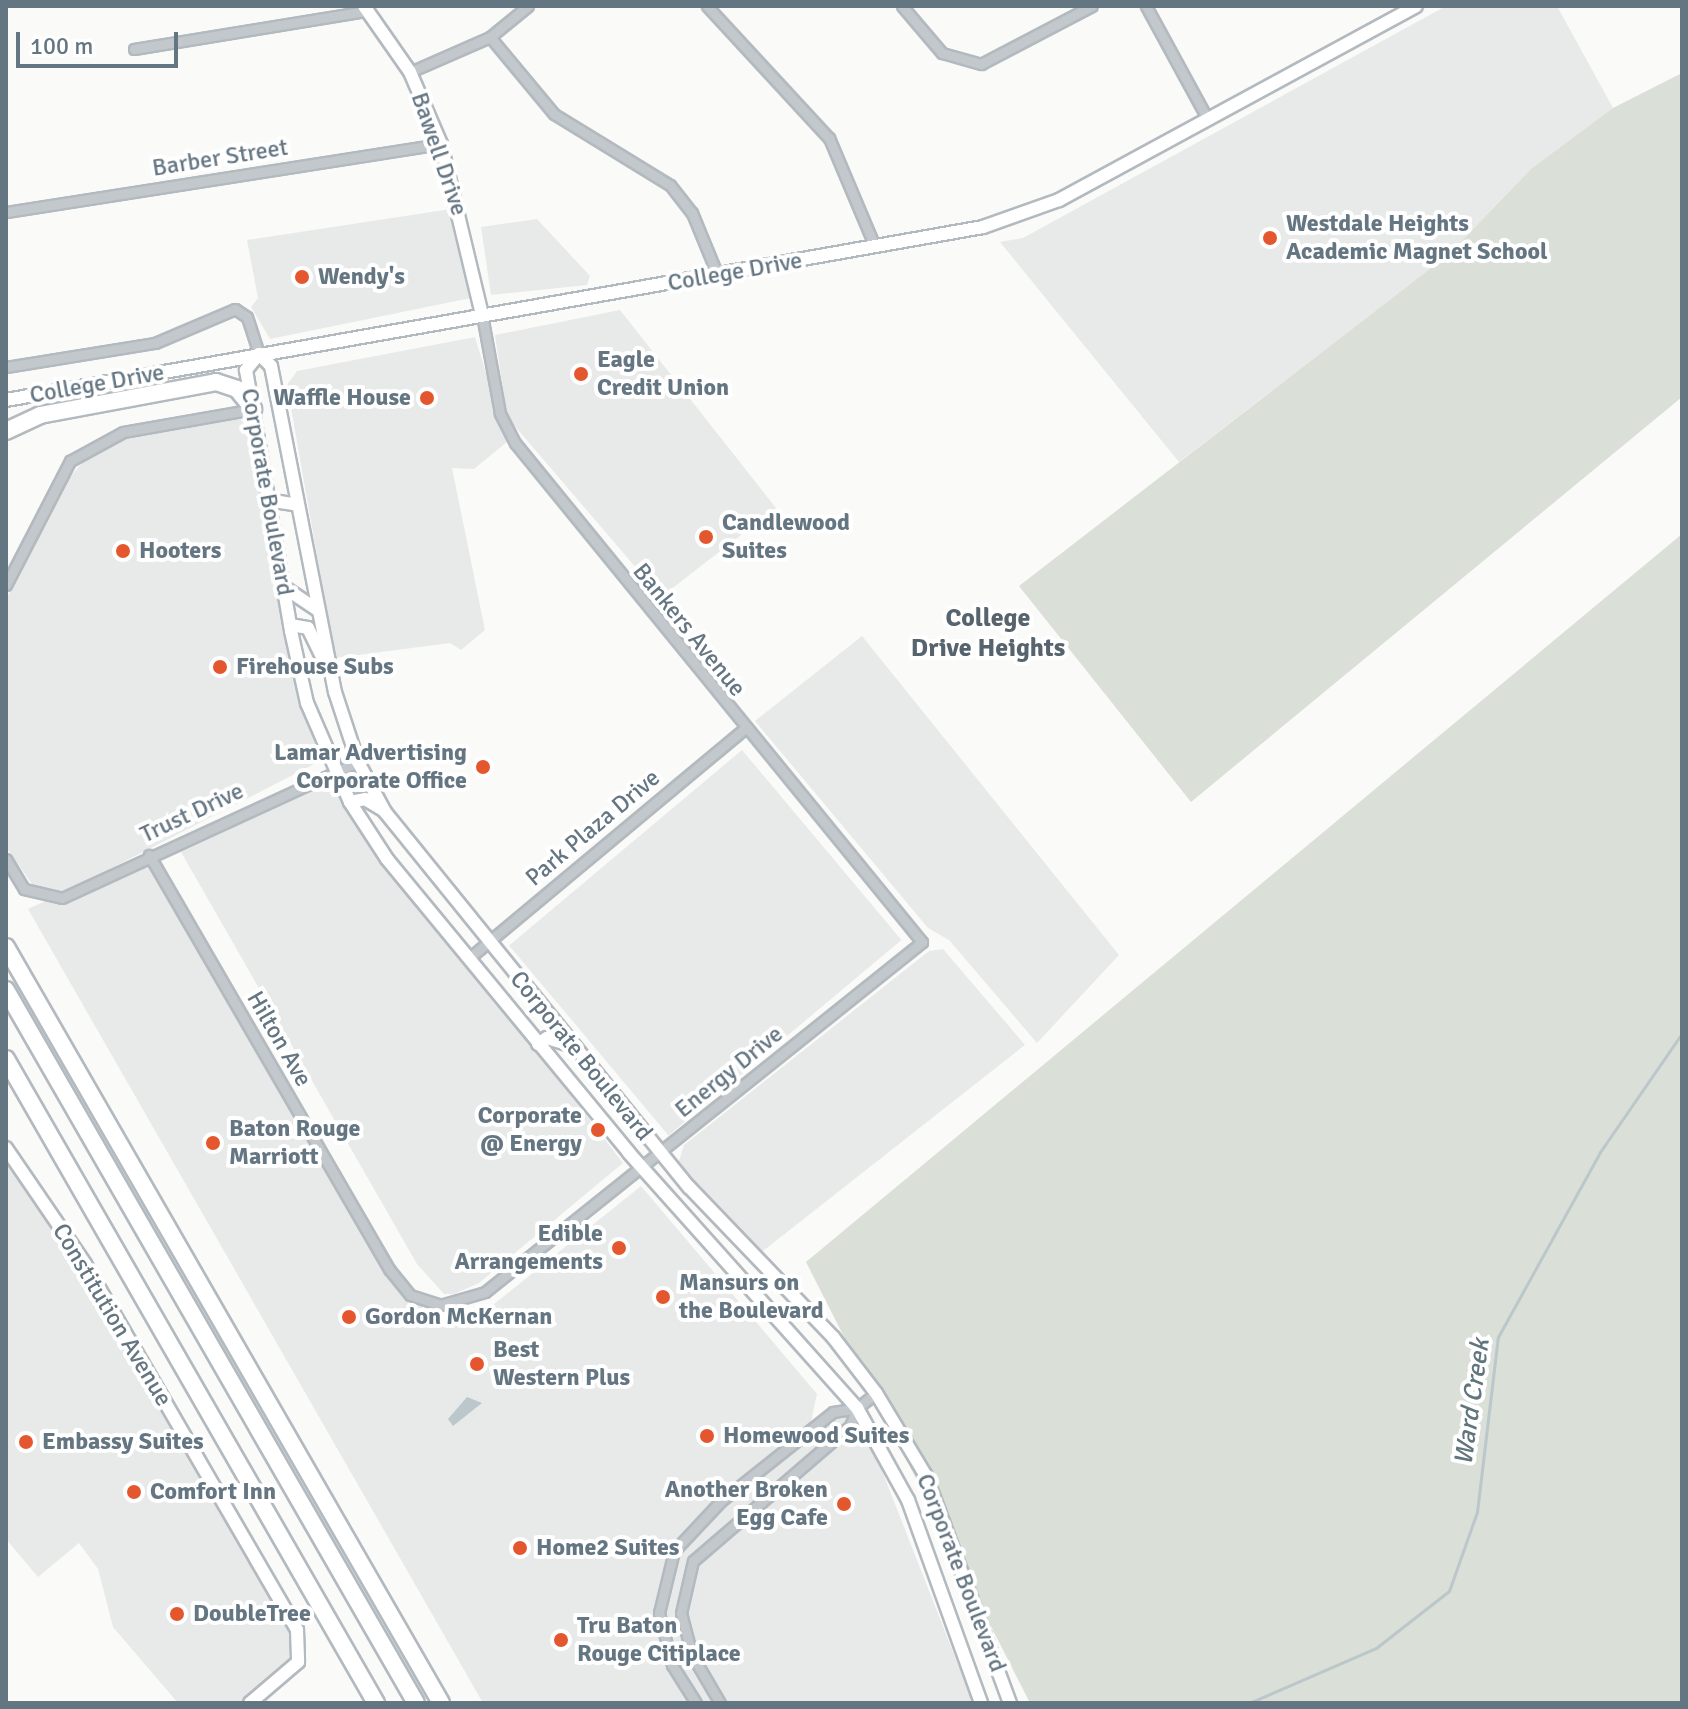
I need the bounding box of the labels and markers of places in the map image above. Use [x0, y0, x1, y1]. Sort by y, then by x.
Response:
place label: Westdale Heights Academic Magnet School [1286, 210, 1547, 266]
marker: Westdale Heights Academic Magnet School [1261, 229, 1279, 247]
place label: Wendy's [318, 263, 405, 291]
marker: Wendy's [293, 268, 311, 286]
place label: Eagle Credit Union [597, 346, 729, 402]
marker: Eagle Credit Union [572, 365, 590, 383]
place label: Waffle House [273, 384, 411, 412]
marker: Waffle House [418, 389, 436, 407]
place label: Candlewood Suites [722, 509, 850, 565]
marker: Candlewood Suites [697, 528, 715, 546]
place label: Hooters [139, 537, 221, 565]
marker: Hooters [114, 542, 132, 560]
place label: Firehouse Subs [236, 653, 394, 681]
marker: Firehouse Subs [211, 658, 229, 676]
place label: Lamar Advertising Corporate Office [274, 739, 467, 795]
marker: Lamar Advertising Corporate Office [474, 758, 492, 776]
place label: Corporate @ Energy [478, 1102, 582, 1158]
place label: Baton Rouge Marriott [229, 1115, 360, 1171]
marker: Corporate @ Energy [589, 1121, 607, 1139]
marker: Baton Rouge Marriott [204, 1134, 222, 1152]
place label: Edible Arrangements [455, 1220, 603, 1276]
marker: Edible Arrangements [610, 1239, 628, 1257]
place label: Mansurs on the Boulevard [679, 1269, 824, 1325]
marker: Mansurs on the Boulevard [654, 1288, 672, 1306]
place label: Gordon McKernan [365, 1303, 552, 1331]
marker: Gordon McKernan [340, 1308, 358, 1326]
place label: Best Western Plus [493, 1336, 630, 1392]
marker: Best Western Plus [468, 1355, 486, 1373]
place label: Homewood Suites [723, 1422, 909, 1450]
marker: Homewood Suites [698, 1427, 716, 1445]
place label: Embassy Suites [42, 1428, 204, 1456]
marker: Embassy Suites [17, 1433, 35, 1451]
place label: Another Broken Egg Cafe [665, 1476, 828, 1532]
place label: Comfort Inn [150, 1478, 276, 1506]
marker: Comfort Inn [125, 1483, 143, 1501]
marker: Another Broken Egg Cafe [835, 1495, 853, 1513]
place label: Home2 Suites [536, 1534, 679, 1562]
marker: Home2 Suites [511, 1539, 529, 1557]
place label: DoubleTree [193, 1600, 311, 1628]
marker: DoubleTree [168, 1605, 186, 1623]
place label: Tru Baton Rouge Citiplace [577, 1612, 741, 1668]
marker: Tru Baton Rouge Citiplace [552, 1631, 570, 1649]

